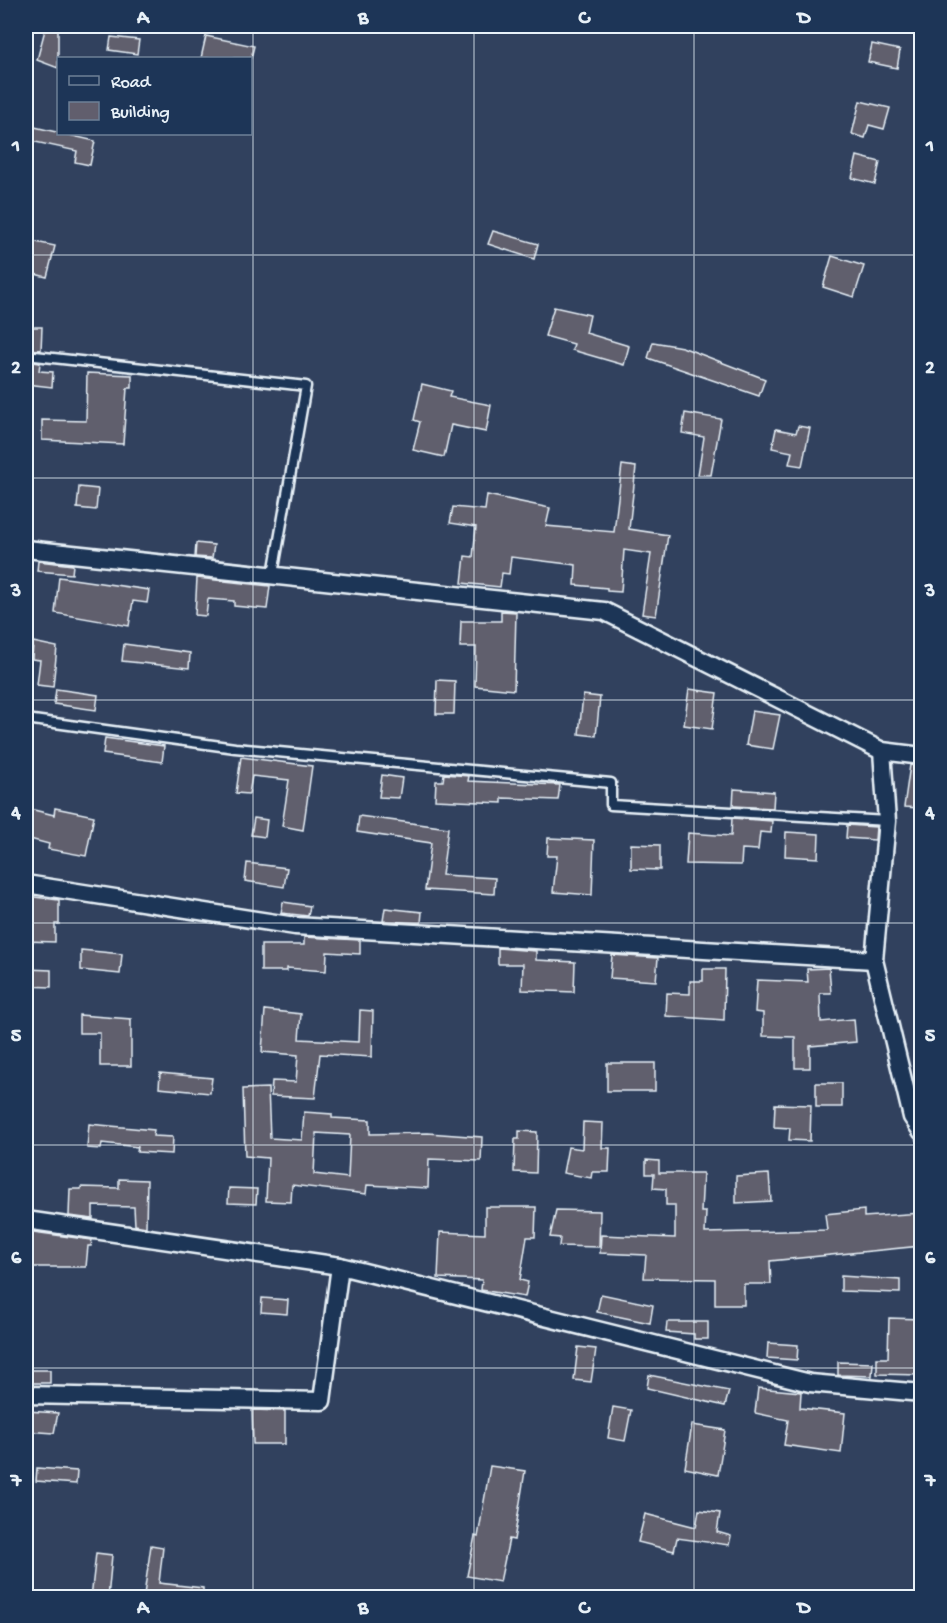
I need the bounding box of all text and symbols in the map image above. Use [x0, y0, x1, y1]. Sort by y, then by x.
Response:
text: A [136, 8, 151, 31]
text: B [357, 8, 369, 31]
text: C [578, 8, 592, 31]
text: D [795, 8, 811, 31]
legend [57, 57, 252, 135]
text: Road [111, 73, 152, 94]
text: Building [110, 103, 170, 124]
text: 1 [11, 136, 20, 159]
text: 1 [925, 136, 934, 159]
text: 2 [11, 358, 21, 381]
text: 2 [925, 358, 935, 381]
text: 3 [10, 581, 21, 604]
text: 3 [924, 581, 935, 604]
text: 4 [10, 803, 21, 826]
text: 4 [924, 803, 935, 826]
text: 5 [11, 1026, 22, 1049]
text: 5 [925, 1026, 936, 1049]
text: 6 [11, 1248, 22, 1271]
text: 6 [925, 1248, 936, 1271]
text: 7 [10, 1471, 23, 1494]
text: 7 [924, 1471, 937, 1494]
text: A [136, 1598, 151, 1621]
text: B [357, 1598, 369, 1621]
text: C [578, 1598, 592, 1621]
text: D [795, 1598, 811, 1621]

